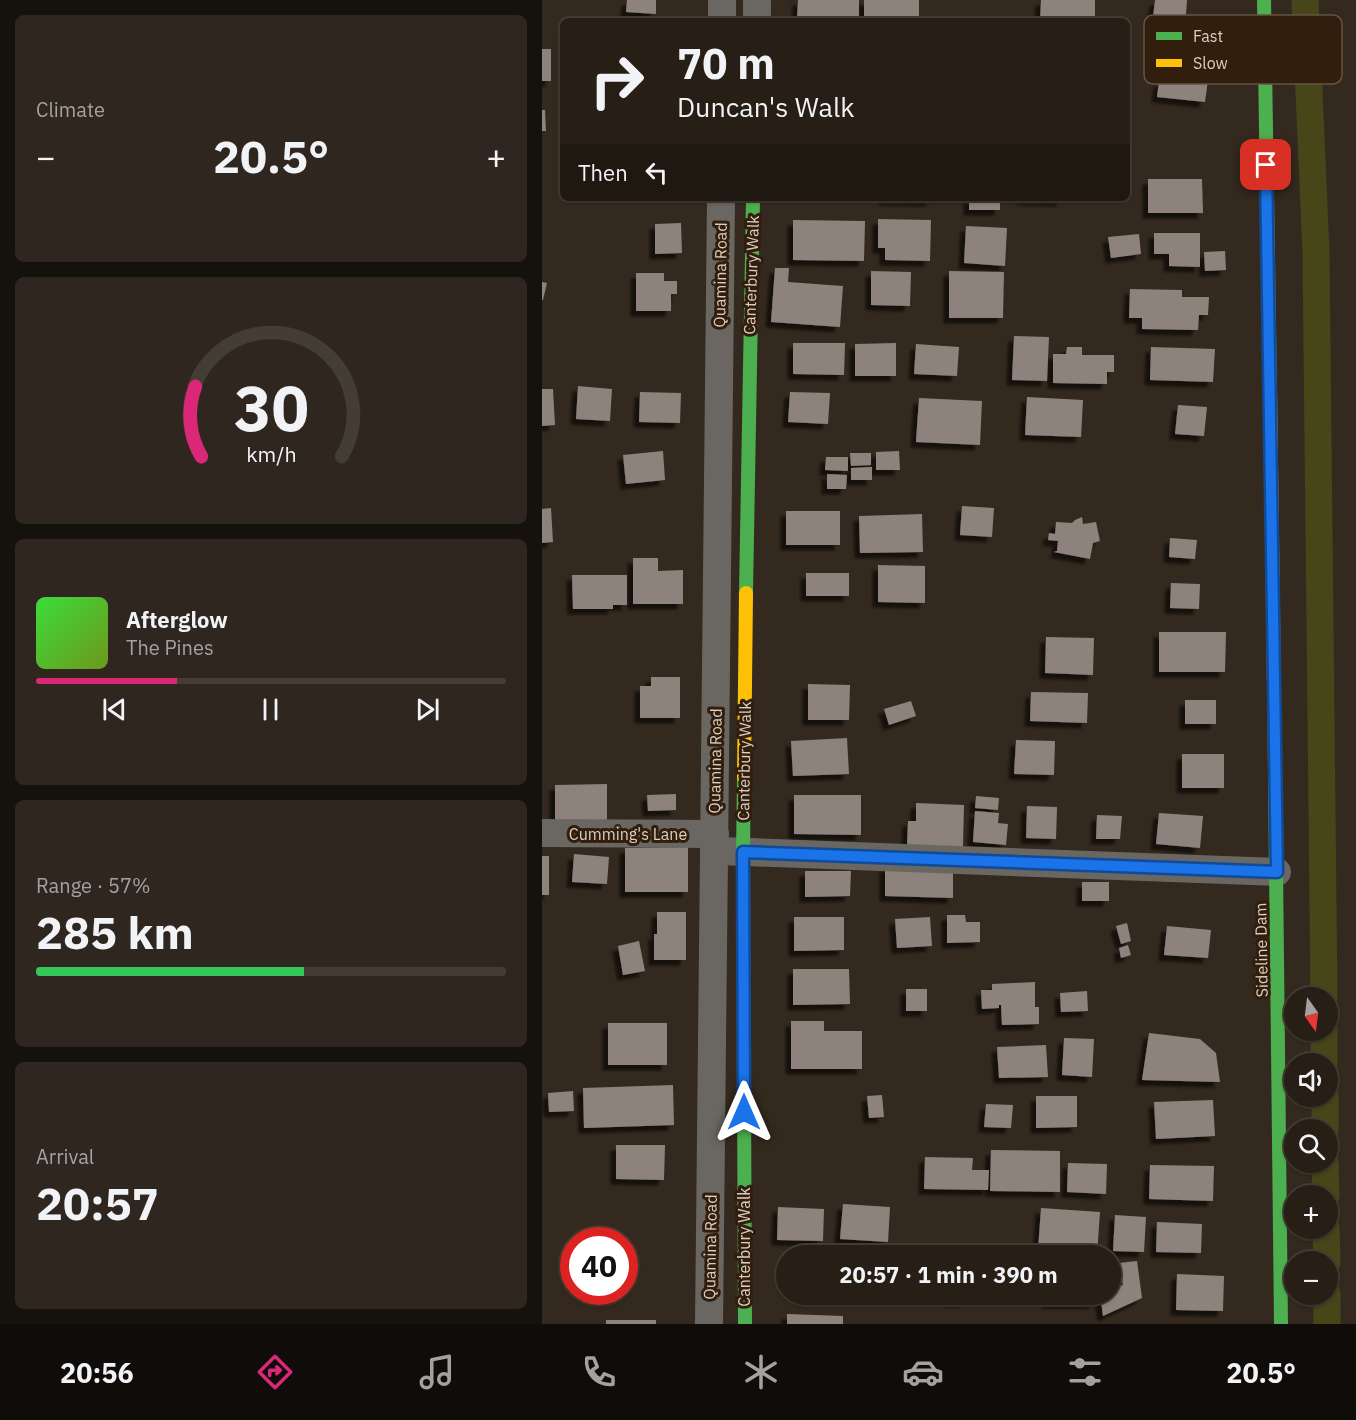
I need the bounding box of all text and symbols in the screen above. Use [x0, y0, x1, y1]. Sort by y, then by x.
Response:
legend [1144, 15, 1342, 84]
text: Fast [1193, 26, 1223, 46]
text: 70 m [677, 36, 775, 91]
icon: right [578, 42, 656, 120]
text: Slow [1193, 53, 1228, 73]
text: Duncan's Walk [677, 89, 855, 124]
text: Climate [36, 96, 105, 123]
text: 20.5° [213, 127, 329, 185]
text: − [36, 135, 56, 178]
text: + [486, 135, 506, 178]
pin [1240, 139, 1291, 190]
icon: arrive [1249, 148, 1282, 181]
icon: left [640, 156, 673, 189]
text: Then [578, 158, 628, 187]
street label: Canterbury Walk [739, 214, 763, 335]
street label: Quamina Road [709, 222, 731, 328]
text: 30 [234, 367, 308, 448]
text: km/h [246, 441, 296, 469]
text: Afterglow [126, 605, 228, 634]
text: The Pines [126, 634, 214, 661]
icon: previous [98, 693, 131, 726]
icon: pause [254, 693, 287, 726]
icon: next [411, 693, 444, 726]
street label: Canterbury Walk [733, 701, 755, 821]
street label: Quamina Road [704, 708, 726, 814]
street label: Cumming's Lane [569, 824, 687, 844]
text: Range · 57% [36, 872, 151, 899]
text: 285 km [36, 903, 194, 961]
street label: Sideline Dam [1250, 903, 1272, 997]
north arrow [1284, 987, 1338, 1041]
map controls [1284, 987, 1338, 1305]
button: sound [1284, 1053, 1338, 1107]
position arrow [712, 1080, 776, 1144]
button: search [1284, 1119, 1338, 1173]
text: Arrival [36, 1143, 94, 1170]
text: 20:57 [36, 1174, 159, 1232]
button: + [1284, 1185, 1338, 1239]
street label: Canterbury Walk [734, 1187, 754, 1307]
street label: Quamina Road [699, 1194, 721, 1300]
speed limit sign: 40 [560, 1227, 638, 1305]
button: − [1284, 1251, 1338, 1305]
text: 20:57 · 1 min · 390 m [839, 1260, 1058, 1289]
icon: directions [254, 1351, 296, 1393]
icon: music [416, 1351, 458, 1393]
icon: phone [578, 1351, 620, 1393]
icon: climate [740, 1351, 782, 1393]
icon: car [902, 1351, 944, 1393]
icon: filters [1064, 1351, 1106, 1393]
text: 20:56 [60, 1355, 134, 1390]
text: 20.5° [1226, 1355, 1296, 1390]

